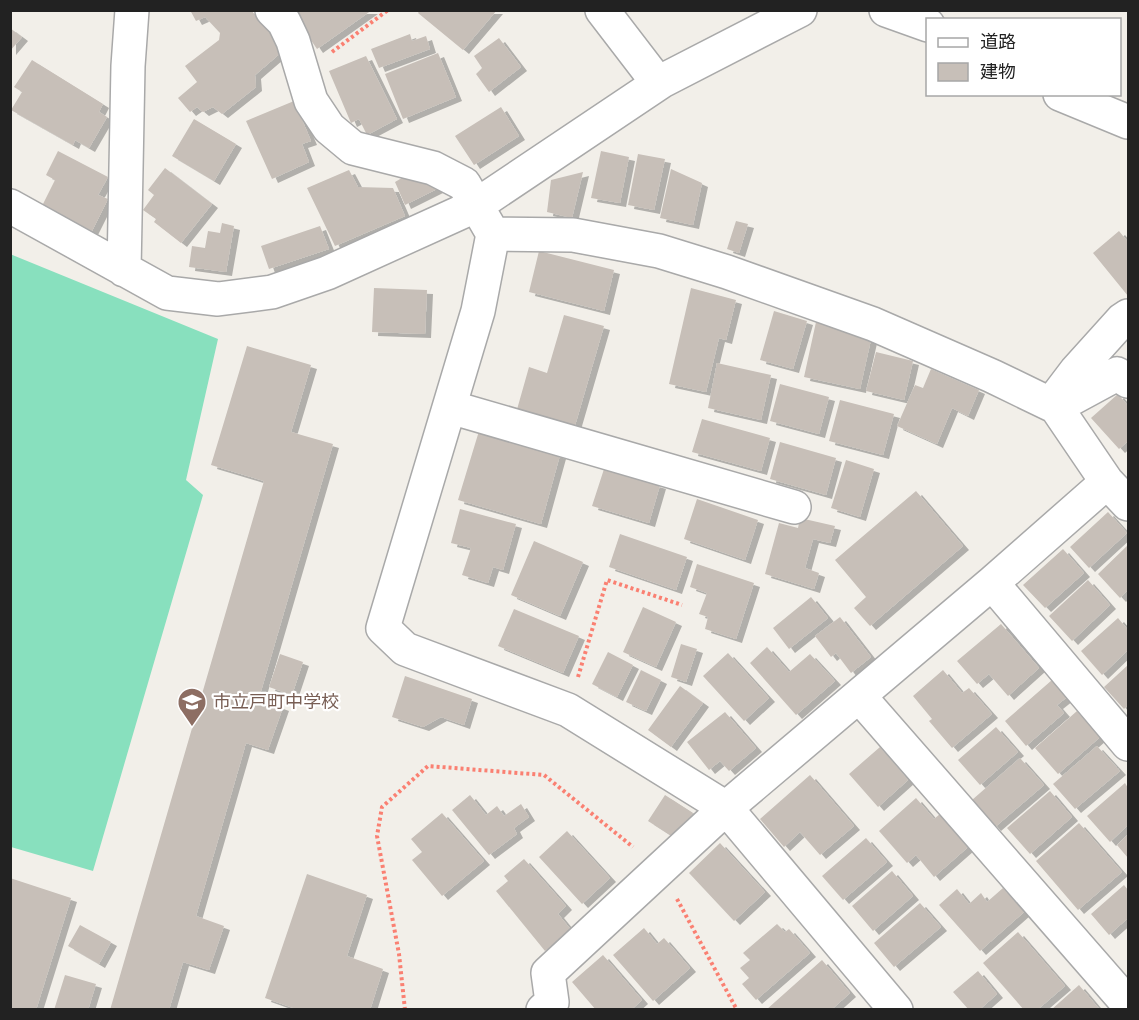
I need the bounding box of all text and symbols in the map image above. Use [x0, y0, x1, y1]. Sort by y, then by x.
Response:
legend [926, 18, 1121, 96]
text: 道路 [980, 31, 1016, 53]
text: 建物 [980, 61, 1016, 83]
school or university icon: 市立戸町中学校 [176, 686, 208, 728]
place label: 市立戸町中学校 [213, 691, 339, 713]

